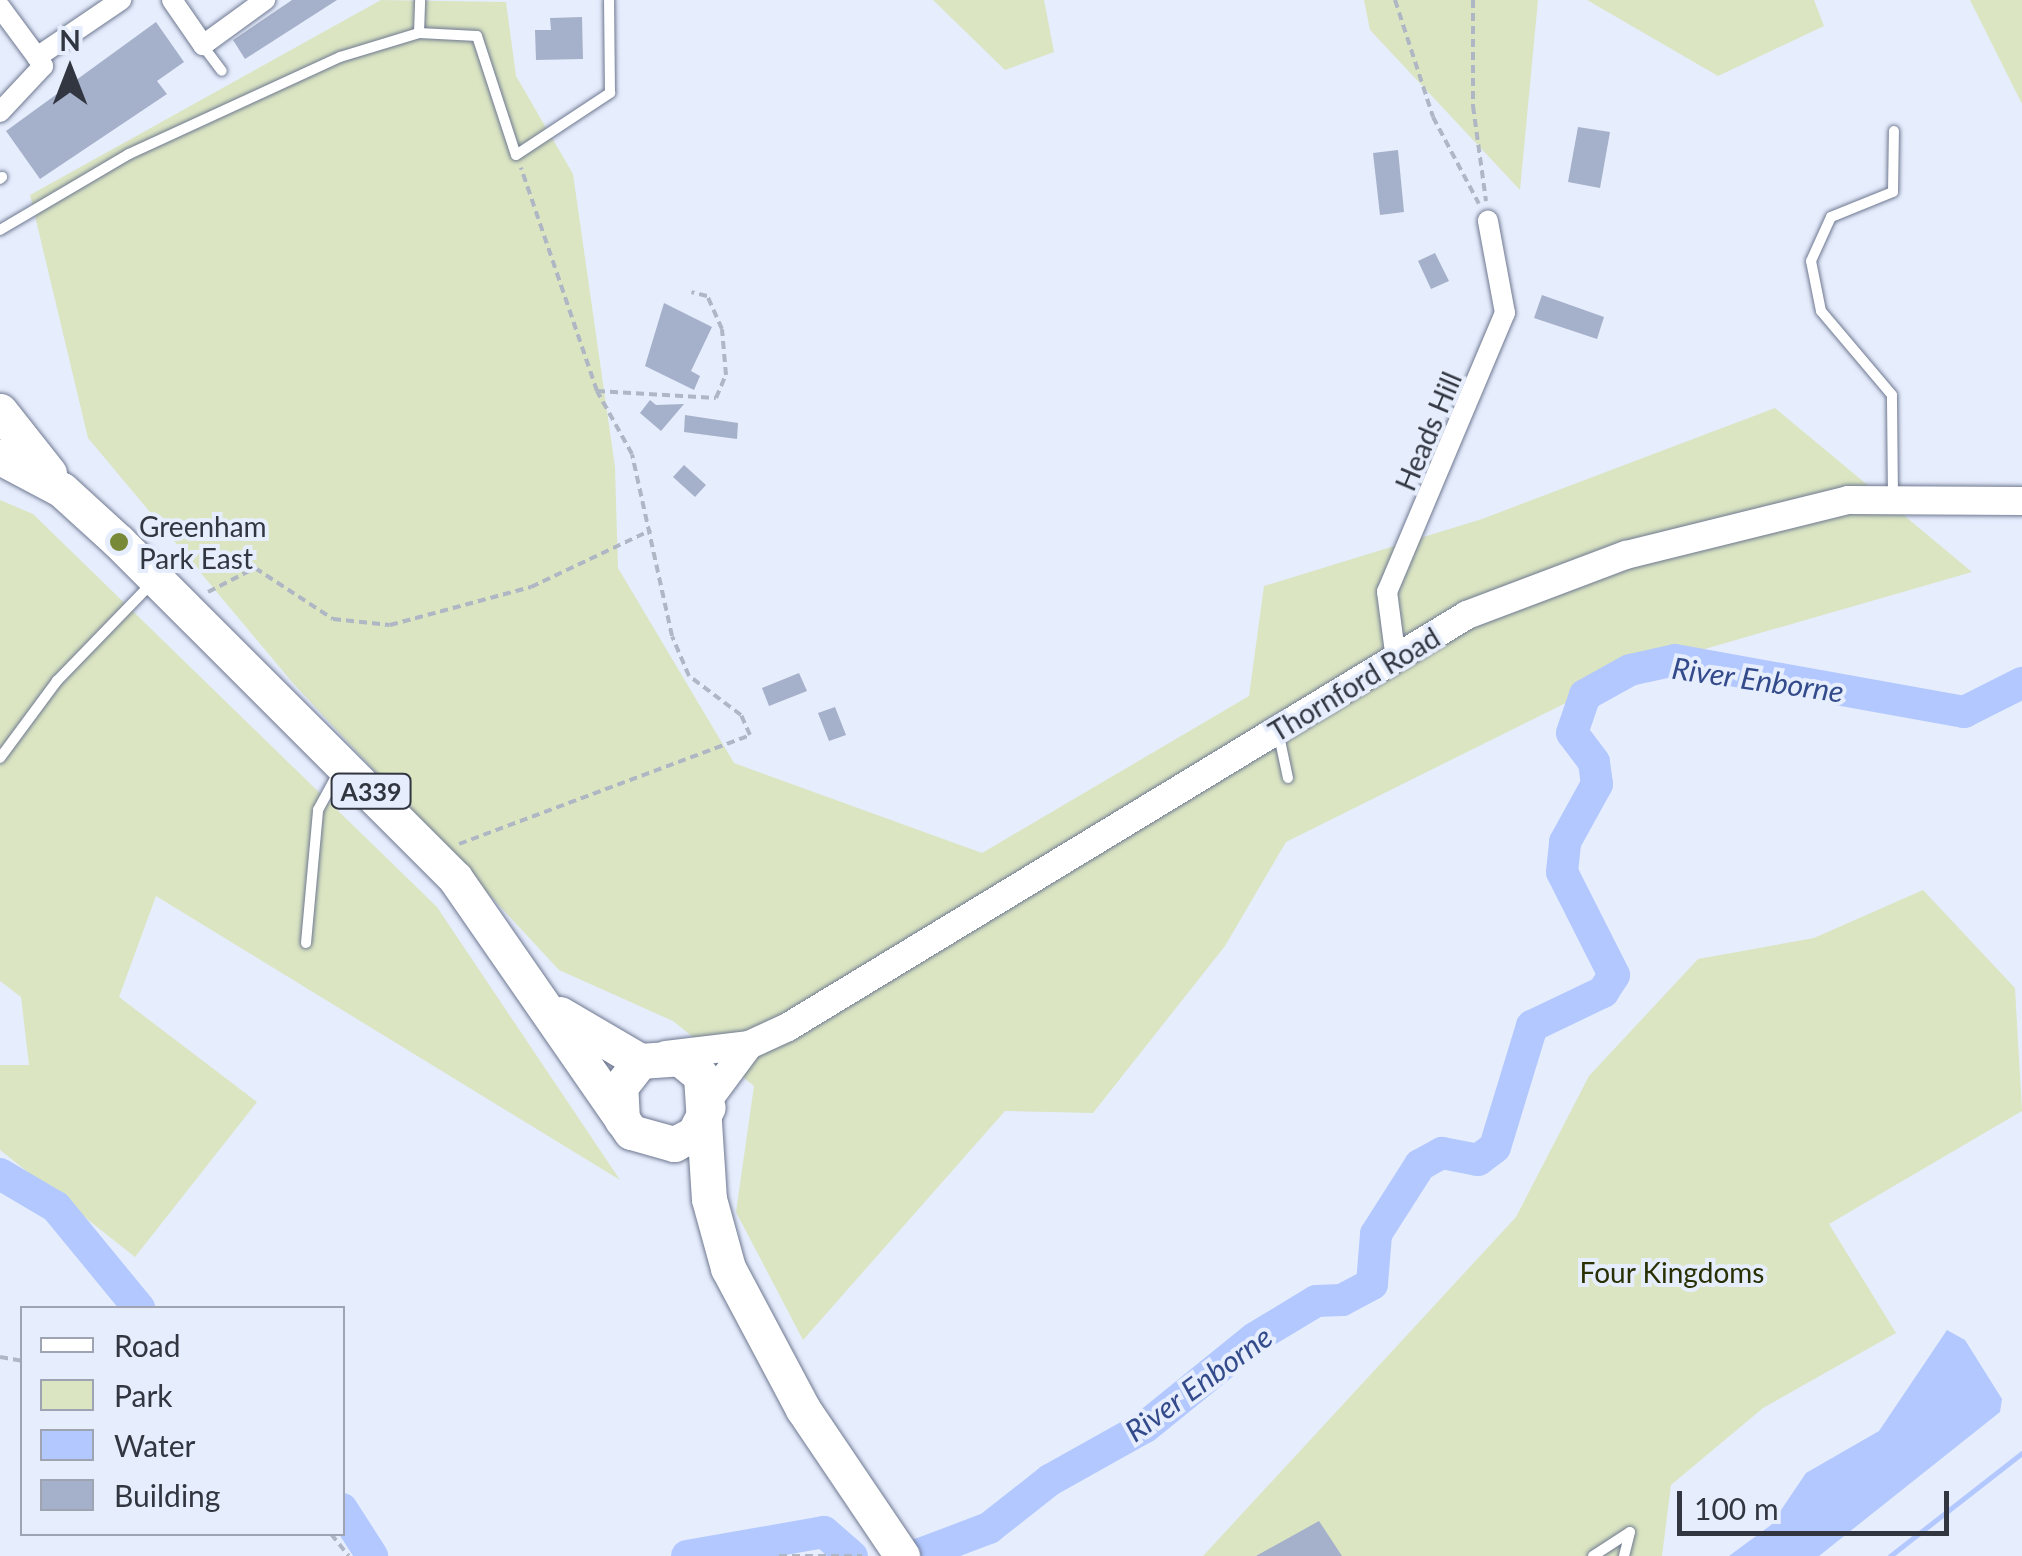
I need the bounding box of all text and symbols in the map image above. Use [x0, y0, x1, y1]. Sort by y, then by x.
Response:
north arrow [20, 20, 120, 120]
text: N [59, 23, 81, 57]
street label: Heads Hill [1388, 367, 1468, 495]
place label: Greenham Park East [139, 509, 267, 575]
marker: Greenham Park East [108, 531, 130, 553]
street label: Thornford Road [1263, 620, 1445, 748]
water label: River Enborne [1670, 649, 1846, 709]
road number: A339 [328, 771, 414, 811]
park label: Four Kingdoms [1579, 1255, 1765, 1289]
legend [20, 1306, 345, 1536]
water label: River Enborne [1117, 1317, 1279, 1449]
text: Road [114, 1327, 181, 1363]
text: Park [114, 1377, 173, 1413]
text: Water [114, 1427, 196, 1463]
scale bar [1682, 1471, 1954, 1533]
text: Building [114, 1477, 220, 1513]
text: 100 m [1694, 1490, 1779, 1526]

